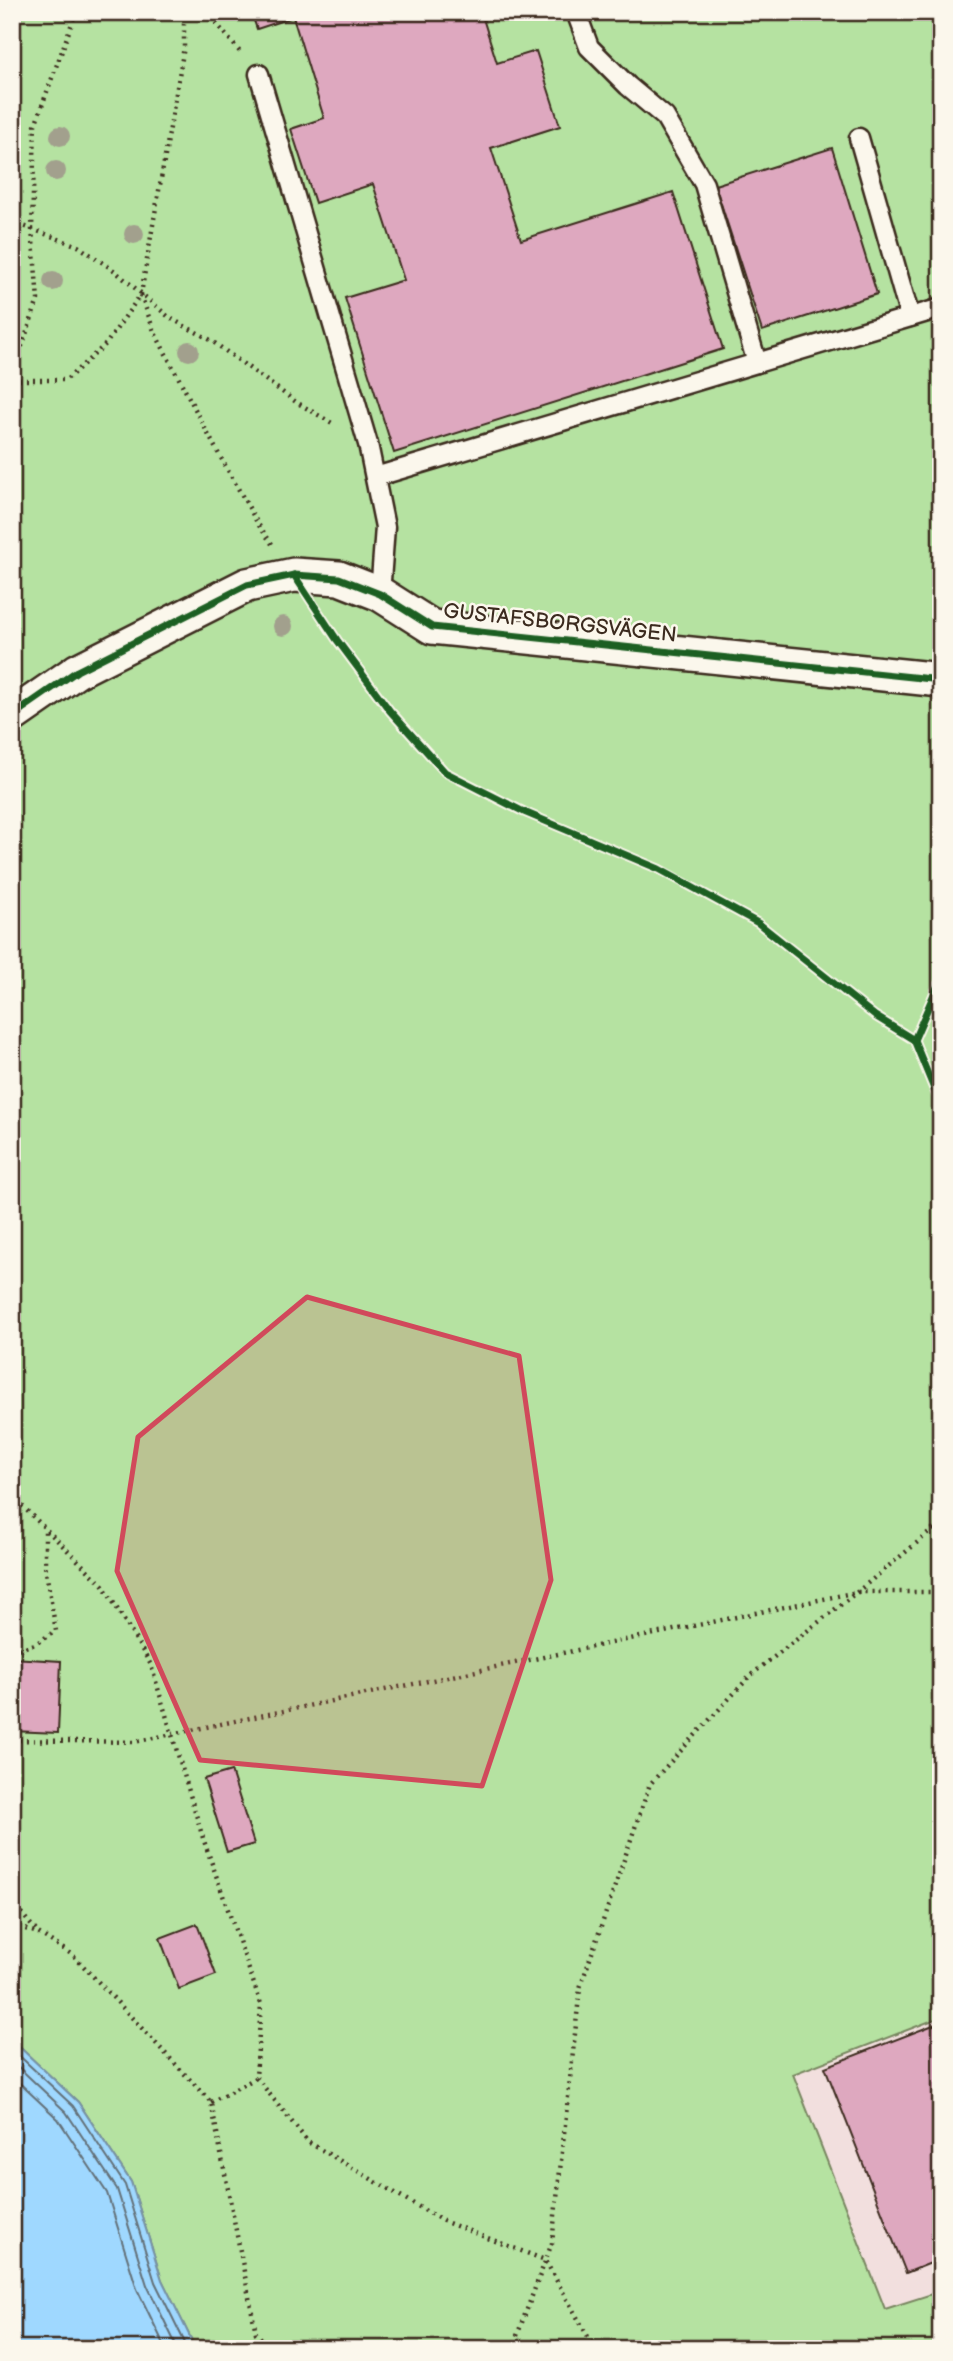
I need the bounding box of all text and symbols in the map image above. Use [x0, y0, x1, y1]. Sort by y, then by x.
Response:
street label: GUSTAFSBORGSVÄGEN [442, 598, 678, 648]

